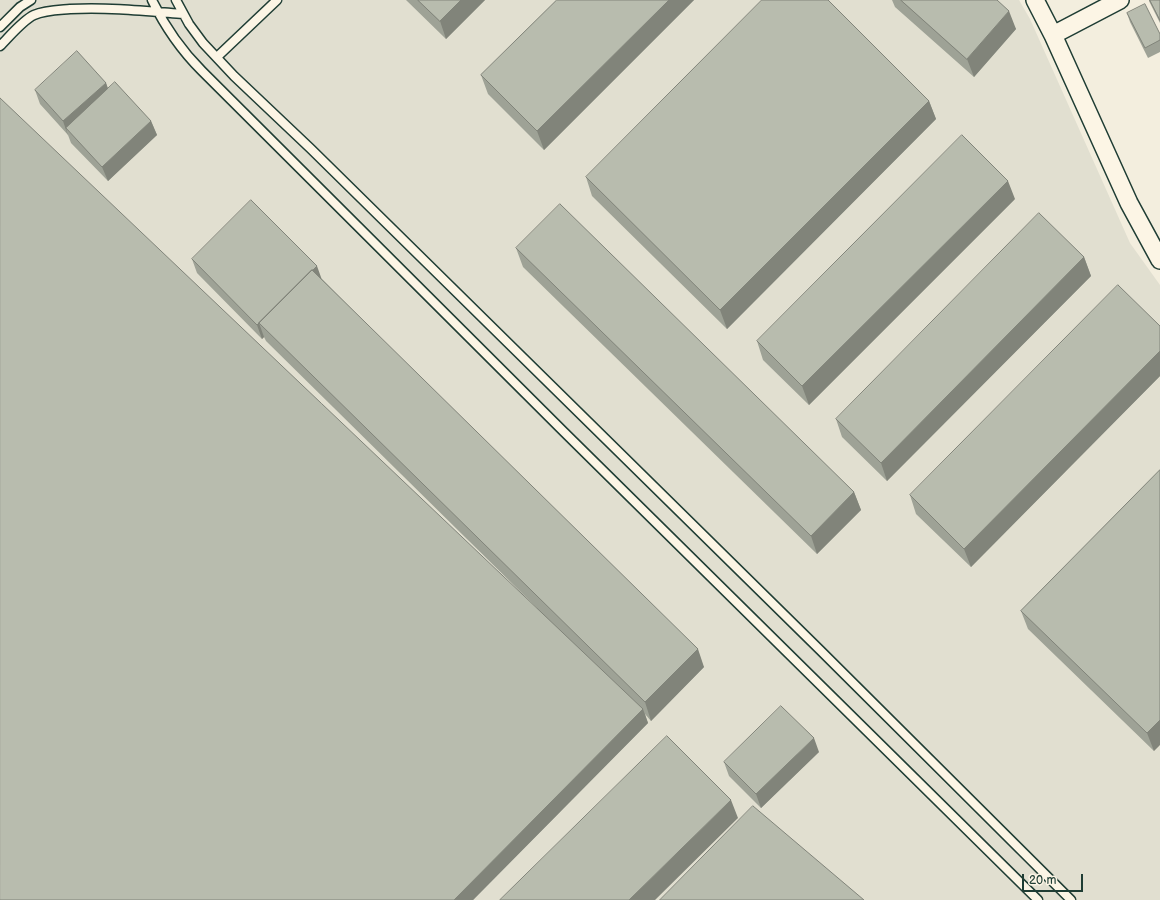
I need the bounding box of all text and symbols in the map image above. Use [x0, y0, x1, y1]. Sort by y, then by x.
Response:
scale bar [1024, 866, 1085, 892]
text: 20 m [1029, 873, 1056, 888]

